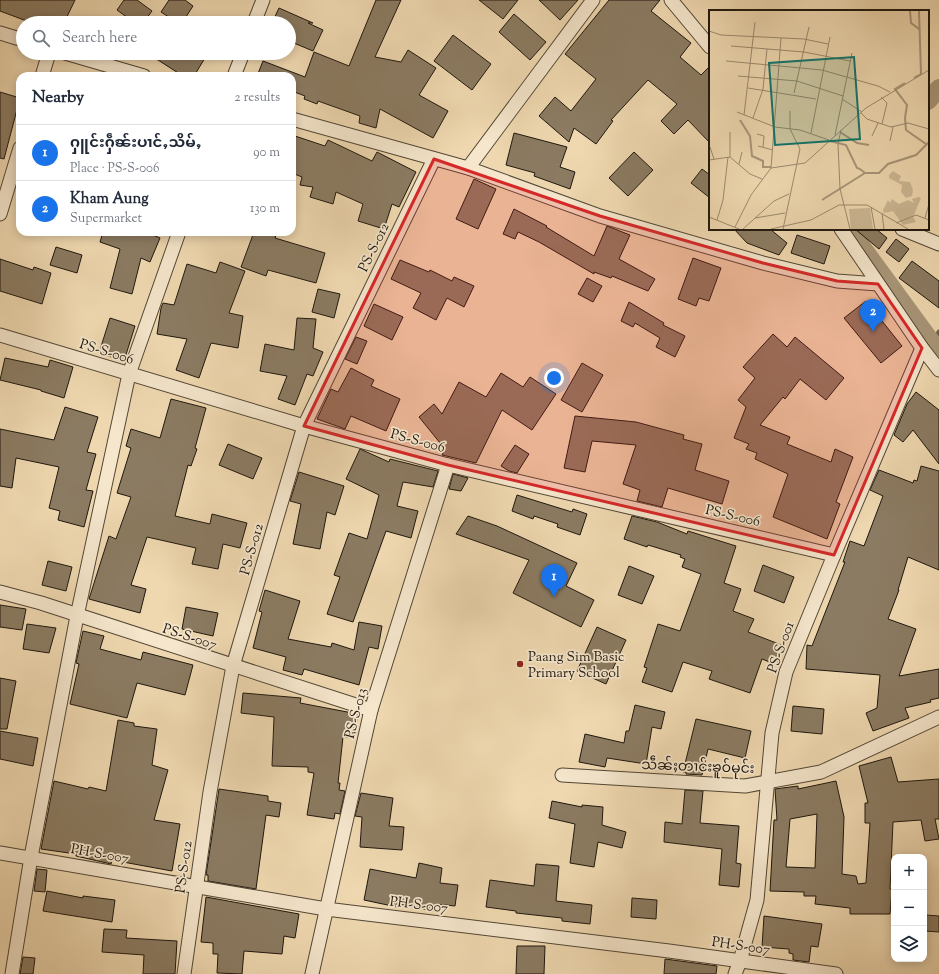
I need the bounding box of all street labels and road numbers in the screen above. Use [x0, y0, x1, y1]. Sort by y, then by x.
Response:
street label: PS-S-012 [354, 219, 396, 276]
street label: PS-S-006 [77, 335, 136, 371]
street label: PS-S-006 [388, 425, 447, 459]
street label: PS-S-006 [703, 501, 762, 533]
street label: PS-S-012 [236, 521, 270, 578]
street label: PS-S-001 [763, 619, 801, 676]
street label: PS-S-007 [160, 620, 219, 656]
street label: PS-S-013 [341, 686, 373, 741]
street label: သဵၼ်ႈတၢင်းၶူဝ်မုင်း [641, 754, 755, 780]
street label: PS-S-012 [171, 839, 199, 895]
street label: PH-S-007 [69, 840, 130, 870]
street label: PH-S-007 [388, 892, 449, 919]
street label: PH-S-007 [710, 933, 771, 961]

